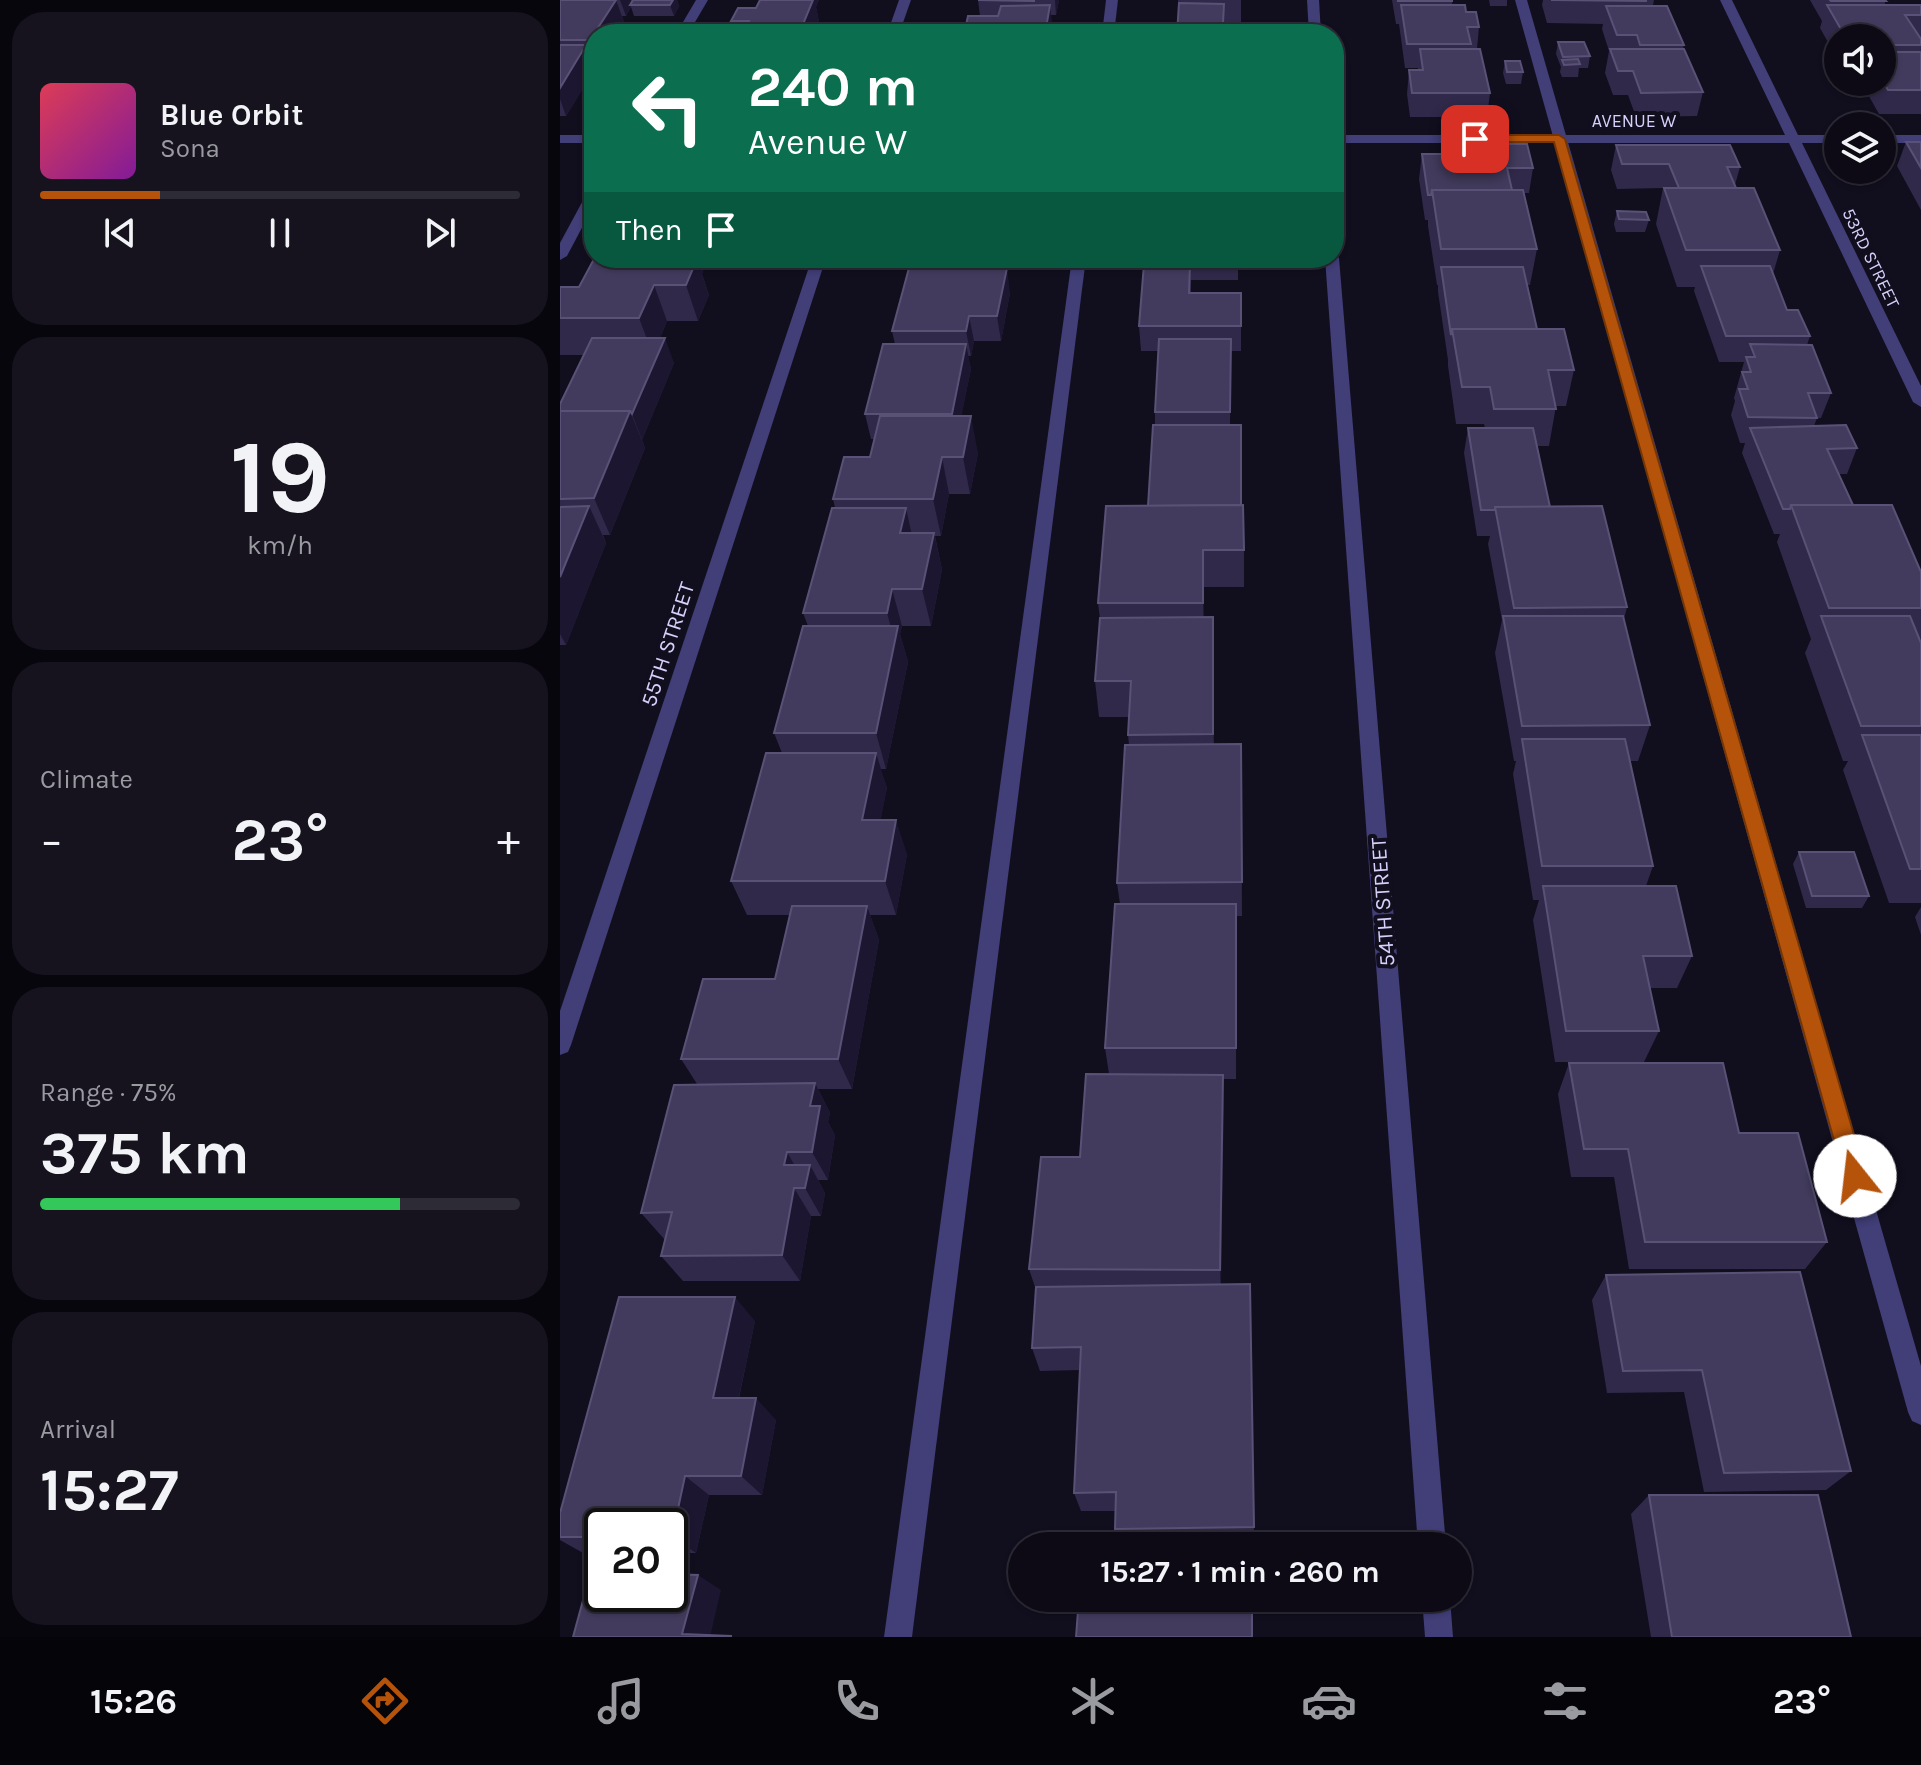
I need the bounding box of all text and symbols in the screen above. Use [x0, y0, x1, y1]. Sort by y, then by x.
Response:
map controls [1824, 24, 1896, 184]
button: sound [1824, 24, 1896, 96]
text: 240 m [748, 54, 918, 119]
icon: left [616, 56, 720, 160]
text: Blue Orbit [160, 97, 303, 133]
pin [1441, 105, 1509, 173]
street label: AVENUE W [1592, 110, 1676, 132]
button: layers [1824, 112, 1896, 184]
icon: arrive [1453, 117, 1497, 161]
text: Avenue W [748, 121, 907, 163]
text: Sona [160, 133, 220, 164]
street label: 53RD STREET [1837, 205, 1905, 311]
icon: arrive [699, 208, 743, 252]
icon: previous [98, 211, 142, 255]
icon: pause [258, 211, 302, 255]
icon: next [418, 211, 462, 255]
text: Then [616, 212, 683, 248]
text: 19 [230, 417, 330, 538]
text: km/h [247, 530, 313, 561]
street label: 55TH STREET [636, 579, 700, 710]
text: Climate [40, 764, 133, 795]
text: 23° [232, 805, 328, 875]
text: − [40, 815, 63, 866]
text: + [497, 815, 520, 866]
street label: 54TH STREET [1366, 837, 1400, 967]
text: Range · 75% [40, 1077, 177, 1108]
text: 375 km [40, 1118, 250, 1188]
position arrow [1813, 1134, 1897, 1218]
text: Arrival [40, 1414, 116, 1445]
text: 15:27 [40, 1455, 179, 1525]
speed limit sign: 20 [584, 1508, 688, 1612]
text: 15:27 · 1 min · 260 m [1100, 1554, 1380, 1590]
icon: directions [357, 1673, 413, 1729]
icon: music [593, 1673, 649, 1729]
icon: phone [829, 1673, 885, 1729]
icon: climate [1065, 1673, 1121, 1729]
icon: car [1301, 1673, 1357, 1729]
icon: filters [1537, 1673, 1593, 1729]
text: 15:26 [90, 1680, 177, 1722]
text: 23° [1773, 1680, 1831, 1722]

